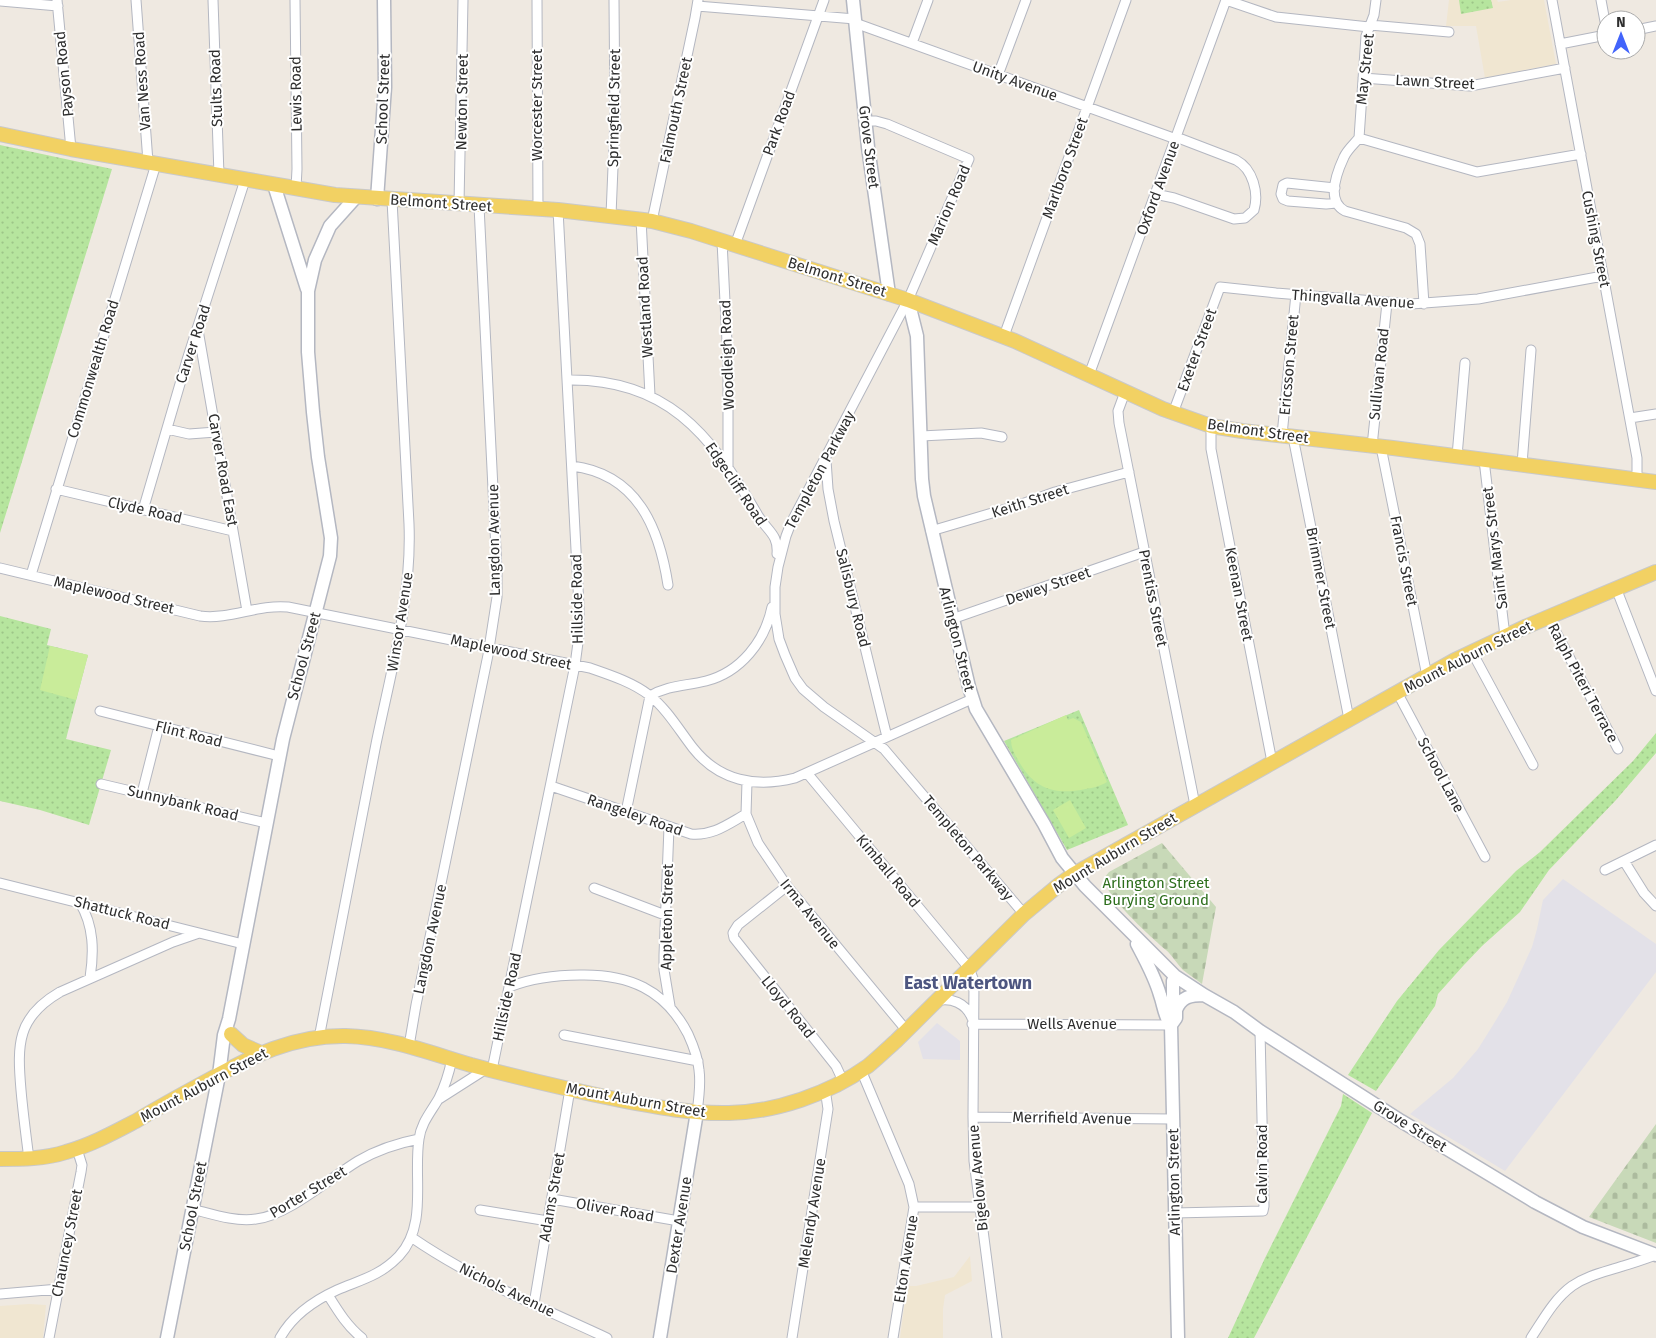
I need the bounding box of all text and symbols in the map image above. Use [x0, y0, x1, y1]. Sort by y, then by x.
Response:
north arrow [1596, 10, 1646, 60]
text: N [1616, 14, 1626, 31]
street label: Payson Road [51, 30, 77, 118]
street label: Van Ness Road [130, 31, 154, 131]
street label: May Street [1352, 32, 1378, 106]
street label: Worcester Street [528, 48, 546, 161]
street label: Springfield Street [604, 48, 624, 167]
street label: Stults Road [206, 49, 226, 127]
street label: School Street [372, 53, 394, 145]
street label: Newton Street [452, 53, 472, 150]
street label: Falmouth Street [656, 55, 696, 165]
street label: Lewis Road [286, 56, 306, 132]
street label: Unity Avenue [970, 57, 1060, 105]
street label: Lawn Street [1395, 71, 1476, 93]
street label: Park Road [759, 88, 799, 158]
street label: Grove Street [855, 104, 883, 190]
street label: Marlboro Street [1038, 114, 1092, 221]
street label: Oxford Avenue [1133, 138, 1183, 238]
street label: Marion Road [924, 162, 974, 248]
street label: Cushing Street [1578, 189, 1614, 289]
street label: Belmont Street [389, 190, 493, 216]
street label: Belmont Street [786, 253, 889, 301]
street label: Westland Road [633, 256, 657, 358]
street label: Thingvalla Avenue [1291, 286, 1415, 312]
street label: Commonwealth Road [63, 297, 123, 441]
street label: Woodleigh Road [716, 299, 738, 411]
street label: Carver Road [172, 302, 214, 386]
street label: Exeter Street [1174, 305, 1221, 394]
street label: Ericsson Street [1276, 313, 1302, 416]
street label: Sullivan Road [1365, 327, 1393, 421]
street label: Templeton Parkway [781, 407, 859, 532]
street label: Carver Road East [204, 412, 242, 528]
street label: Belmont Street [1206, 415, 1310, 447]
street label: Edgecliff Road [701, 439, 771, 529]
street label: Keith Street [989, 480, 1071, 522]
street label: Langdon Avenue [484, 484, 504, 596]
street label: Saint Marys Street [1478, 485, 1511, 610]
street label: Clyde Road [106, 493, 184, 527]
street label: Francis Street [1386, 514, 1422, 609]
street label: Brimmer Street [1302, 525, 1340, 631]
street label: Keenan Street [1221, 545, 1257, 643]
street label: Salisbury Road [832, 547, 874, 649]
street label: Prentiss Street [1135, 548, 1171, 649]
street label: Hillside Road [567, 554, 587, 644]
street label: Dewey Street [1003, 563, 1093, 609]
street label: Winsor Avenue [383, 571, 417, 673]
street label: Maplewood Street [52, 572, 177, 618]
street label: Arlington Street [935, 585, 979, 694]
street label: School Street [284, 609, 325, 702]
street label: Mount Auburn Street [1401, 617, 1536, 697]
street label: Ralph Piteri Terrace [1544, 620, 1622, 746]
street label: Maplewood Street [449, 630, 574, 674]
street label: Flint Road [154, 717, 224, 751]
street label: School Lane [1414, 734, 1468, 816]
street label: Sunnybank Road [126, 781, 240, 825]
street label: Rangeley Road [585, 790, 685, 840]
street label: Templeton Parkway [919, 792, 1018, 905]
street label: Mount Auburn Street [1050, 809, 1181, 897]
street label: Kimball Road [852, 831, 924, 911]
street label: Appleton Street [657, 863, 677, 970]
park label: Arlington Street Burying Ground [1102, 874, 1210, 909]
street label: Irma Avenue [776, 875, 844, 953]
street label: Langdon Avenue [410, 882, 450, 996]
street label: Shattuck Road [72, 892, 172, 934]
street label: Hillside Road [489, 951, 525, 1043]
street label: Lloyd Road [757, 972, 819, 1042]
district label: East Watertown [904, 972, 1032, 994]
street label: Wells Avenue [1027, 1015, 1117, 1033]
street label: Mount Auburn Street [137, 1044, 271, 1126]
street label: Mount Auburn Street [565, 1079, 708, 1121]
street label: Grove Street [1370, 1096, 1451, 1156]
street label: Merrifield Avenue [1012, 1108, 1132, 1128]
street label: Bigelow Avenue [964, 1124, 992, 1232]
street label: Calvin Road [1253, 1124, 1271, 1204]
street label: Arlington Street [1164, 1128, 1184, 1236]
street label: Adams Street [535, 1150, 569, 1243]
street label: Melendy Avenue [794, 1157, 830, 1269]
street label: School Street [176, 1159, 211, 1252]
street label: Porter Street [266, 1162, 350, 1222]
street label: Dexter Avenue [662, 1175, 696, 1275]
street label: Chauncey Street [48, 1187, 86, 1299]
street label: Oliver Road [575, 1194, 655, 1226]
street label: Elton Avenue [890, 1214, 922, 1304]
street label: Nichols Avenue [456, 1259, 558, 1321]

